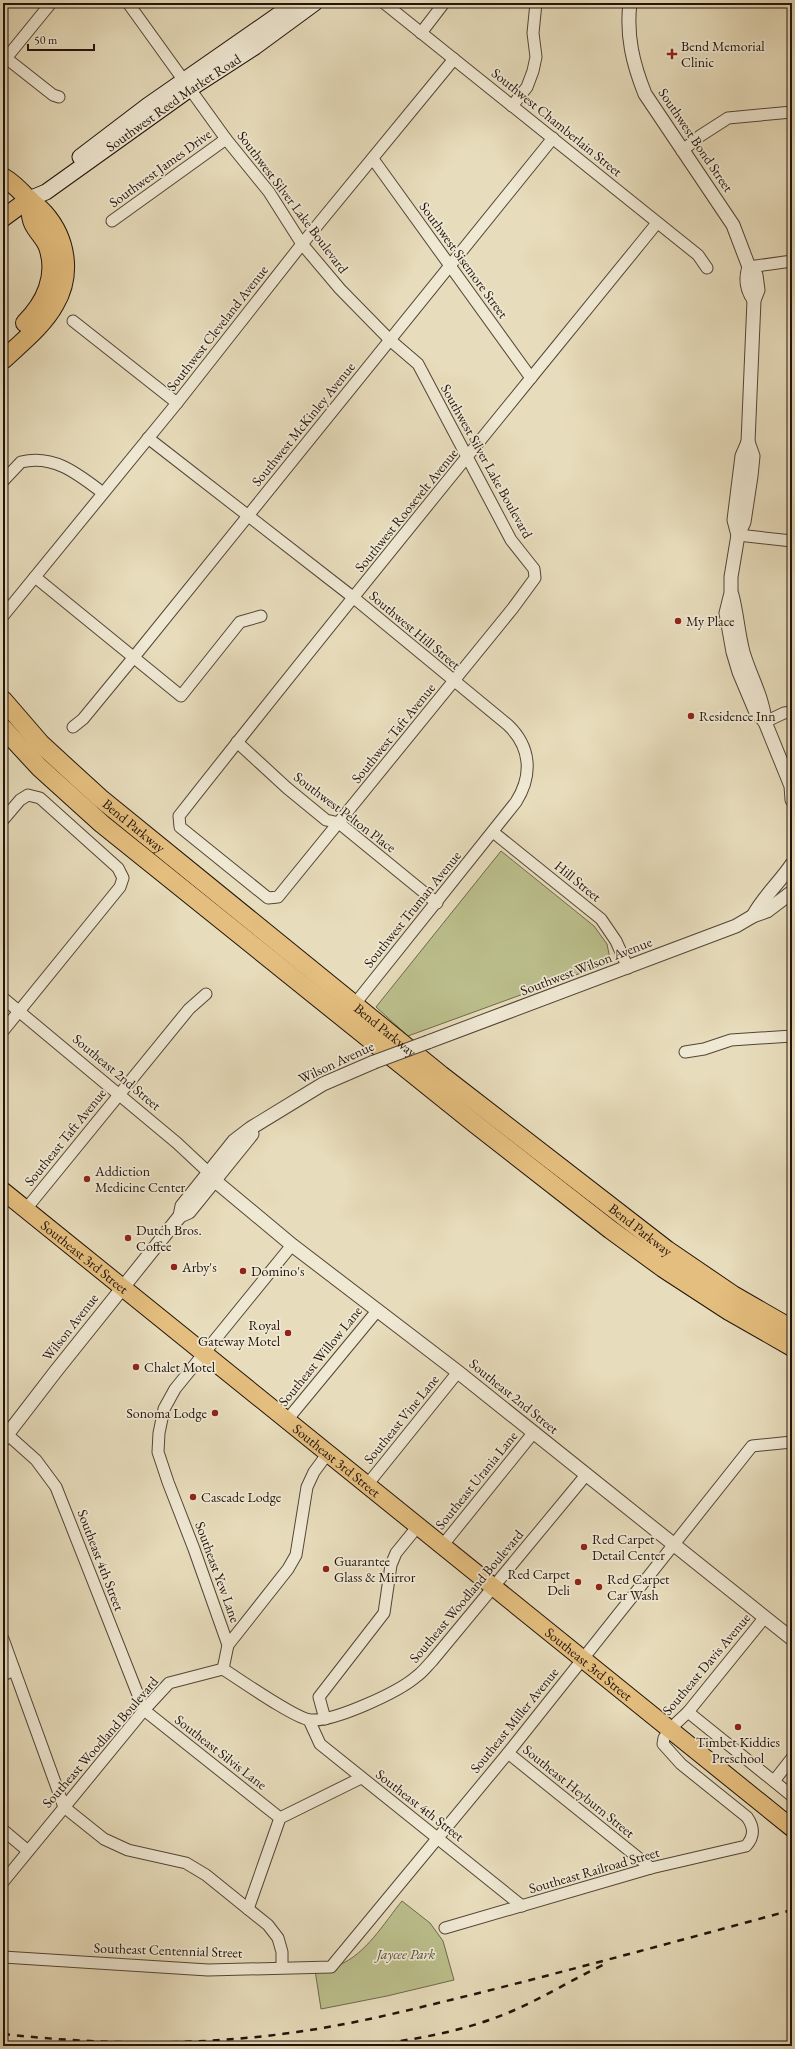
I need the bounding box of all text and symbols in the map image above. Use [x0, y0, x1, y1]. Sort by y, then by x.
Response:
scale bar [28, 26, 94, 52]
text: 50 m [34, 32, 58, 48]
place label: Bend Memorial Clinic [681, 37, 765, 71]
marker: Bend Memorial Clinic [666, 48, 678, 60]
street label: Southwest Reed Market Road [102, 49, 245, 155]
street label: Southwest Chamberlain Street [488, 64, 626, 181]
street label: Southwest Bond Street [655, 85, 738, 196]
street label: Southwest James Drive [105, 124, 215, 211]
street label: Southwest Silver Lake Boulevard [234, 127, 353, 278]
street label: Southwest Sisemore Street [416, 198, 513, 322]
street label: Southwest Cleveland Avenue [162, 261, 272, 395]
street label: Southwest McKinley Avenue [247, 358, 359, 490]
street label: Southwest Silver Lake Boulevard [437, 381, 537, 542]
street label: Southwest Roosevelt Avenue [350, 444, 462, 576]
street label: Southwest Hill Street [366, 587, 465, 674]
place label: My Place [686, 612, 735, 630]
marker: My Place [673, 616, 683, 626]
street label: Southwest Taft Avenue [347, 679, 439, 787]
place label: Residence Inn [699, 707, 776, 725]
marker: Residence Inn [686, 711, 696, 721]
street label: Southwest Pelton Place [290, 768, 400, 857]
street label: Bend Parkway [99, 795, 170, 857]
street label: Southwest Truman Avenue [359, 846, 465, 971]
street label: Hill Street [551, 857, 606, 906]
street label: Southwest Wilson Avenue [518, 932, 655, 999]
street label: Bend Parkway [350, 999, 421, 1061]
street label: Southeast 2nd Street [69, 1030, 165, 1115]
street label: Wilson Avenue [295, 1036, 377, 1087]
street label: Southeast Taft Avenue [20, 1084, 110, 1189]
place label: Addiction Medicine Center [94, 1162, 186, 1196]
marker: Addiction Medicine Center [82, 1174, 92, 1184]
street label: Bend Parkway [605, 1199, 677, 1261]
street label: Southeast 3rd Street [37, 1216, 133, 1298]
place label: Dutch Bros. Coffee [136, 1221, 202, 1255]
marker: Dutch Bros. Coffee [123, 1233, 133, 1243]
place label: Arby's [181, 1258, 217, 1276]
marker: Arby's [169, 1262, 179, 1272]
place label: Domino's [251, 1262, 305, 1280]
marker: Domino's [238, 1266, 248, 1276]
street label: Wilson Avenue [38, 1289, 102, 1365]
street label: Southeast Willow Lane [274, 1302, 366, 1410]
place label: Royal Gateway Motel [198, 1316, 281, 1350]
marker: Royal Gateway Motel [283, 1328, 293, 1338]
street label: Southeast 2nd Street [466, 1354, 563, 1438]
place label: Chalet Motel [144, 1358, 216, 1376]
marker: Chalet Motel [131, 1362, 141, 1372]
street label: Southeast Vine Lane [359, 1370, 443, 1467]
place label: Sonoma Lodge [126, 1404, 208, 1422]
marker: Sonoma Lodge [210, 1408, 220, 1418]
street label: Southeast 3rd Street [289, 1420, 385, 1502]
street label: Southeast Urania Lane [431, 1427, 522, 1533]
place label: Cascade Lodge [201, 1488, 282, 1506]
marker: Cascade Lodge [188, 1492, 198, 1502]
street label: Southeast 4th Street [73, 1507, 129, 1614]
street label: Southeast Yew Lane [191, 1519, 245, 1626]
street label: Southeast Woodland Boulevard [405, 1525, 528, 1666]
place label: Red Carpet Detail Center [592, 1530, 665, 1564]
marker: Red Carpet Detail Center [579, 1542, 589, 1552]
place label: Guarantee Glass & Mirror [334, 1552, 416, 1586]
marker: Guarantee Glass & Mirror [321, 1564, 331, 1574]
place label: Red Carpet Deli [507, 1565, 571, 1599]
place label: Red Carpet Car Wash [607, 1570, 670, 1604]
marker: Red Carpet Deli [573, 1577, 583, 1587]
marker: Red Carpet Car Wash [594, 1582, 604, 1592]
street label: Southeast Davis Avenue [658, 1609, 754, 1719]
street label: Southeast 3rd Street [541, 1623, 637, 1705]
street label: Southeast Miller Avenue [466, 1663, 563, 1777]
street label: Southeast Woodland Boulevard [38, 1672, 163, 1811]
street label: Southeast Silvis Lane [171, 1710, 271, 1794]
marker: Timbet Kiddies Preschool [733, 1722, 743, 1732]
place label: Timbet Kiddies Preschool [696, 1733, 781, 1767]
street label: Southeast Heyburn Street [520, 1740, 639, 1842]
street label: Southeast 4th Street [372, 1765, 468, 1845]
street label: Southeast Railroad Street [527, 1843, 662, 1897]
street label: Southeast Centennial Street [93, 1938, 243, 1962]
park label: Jaycee Park [374, 1945, 436, 1963]

